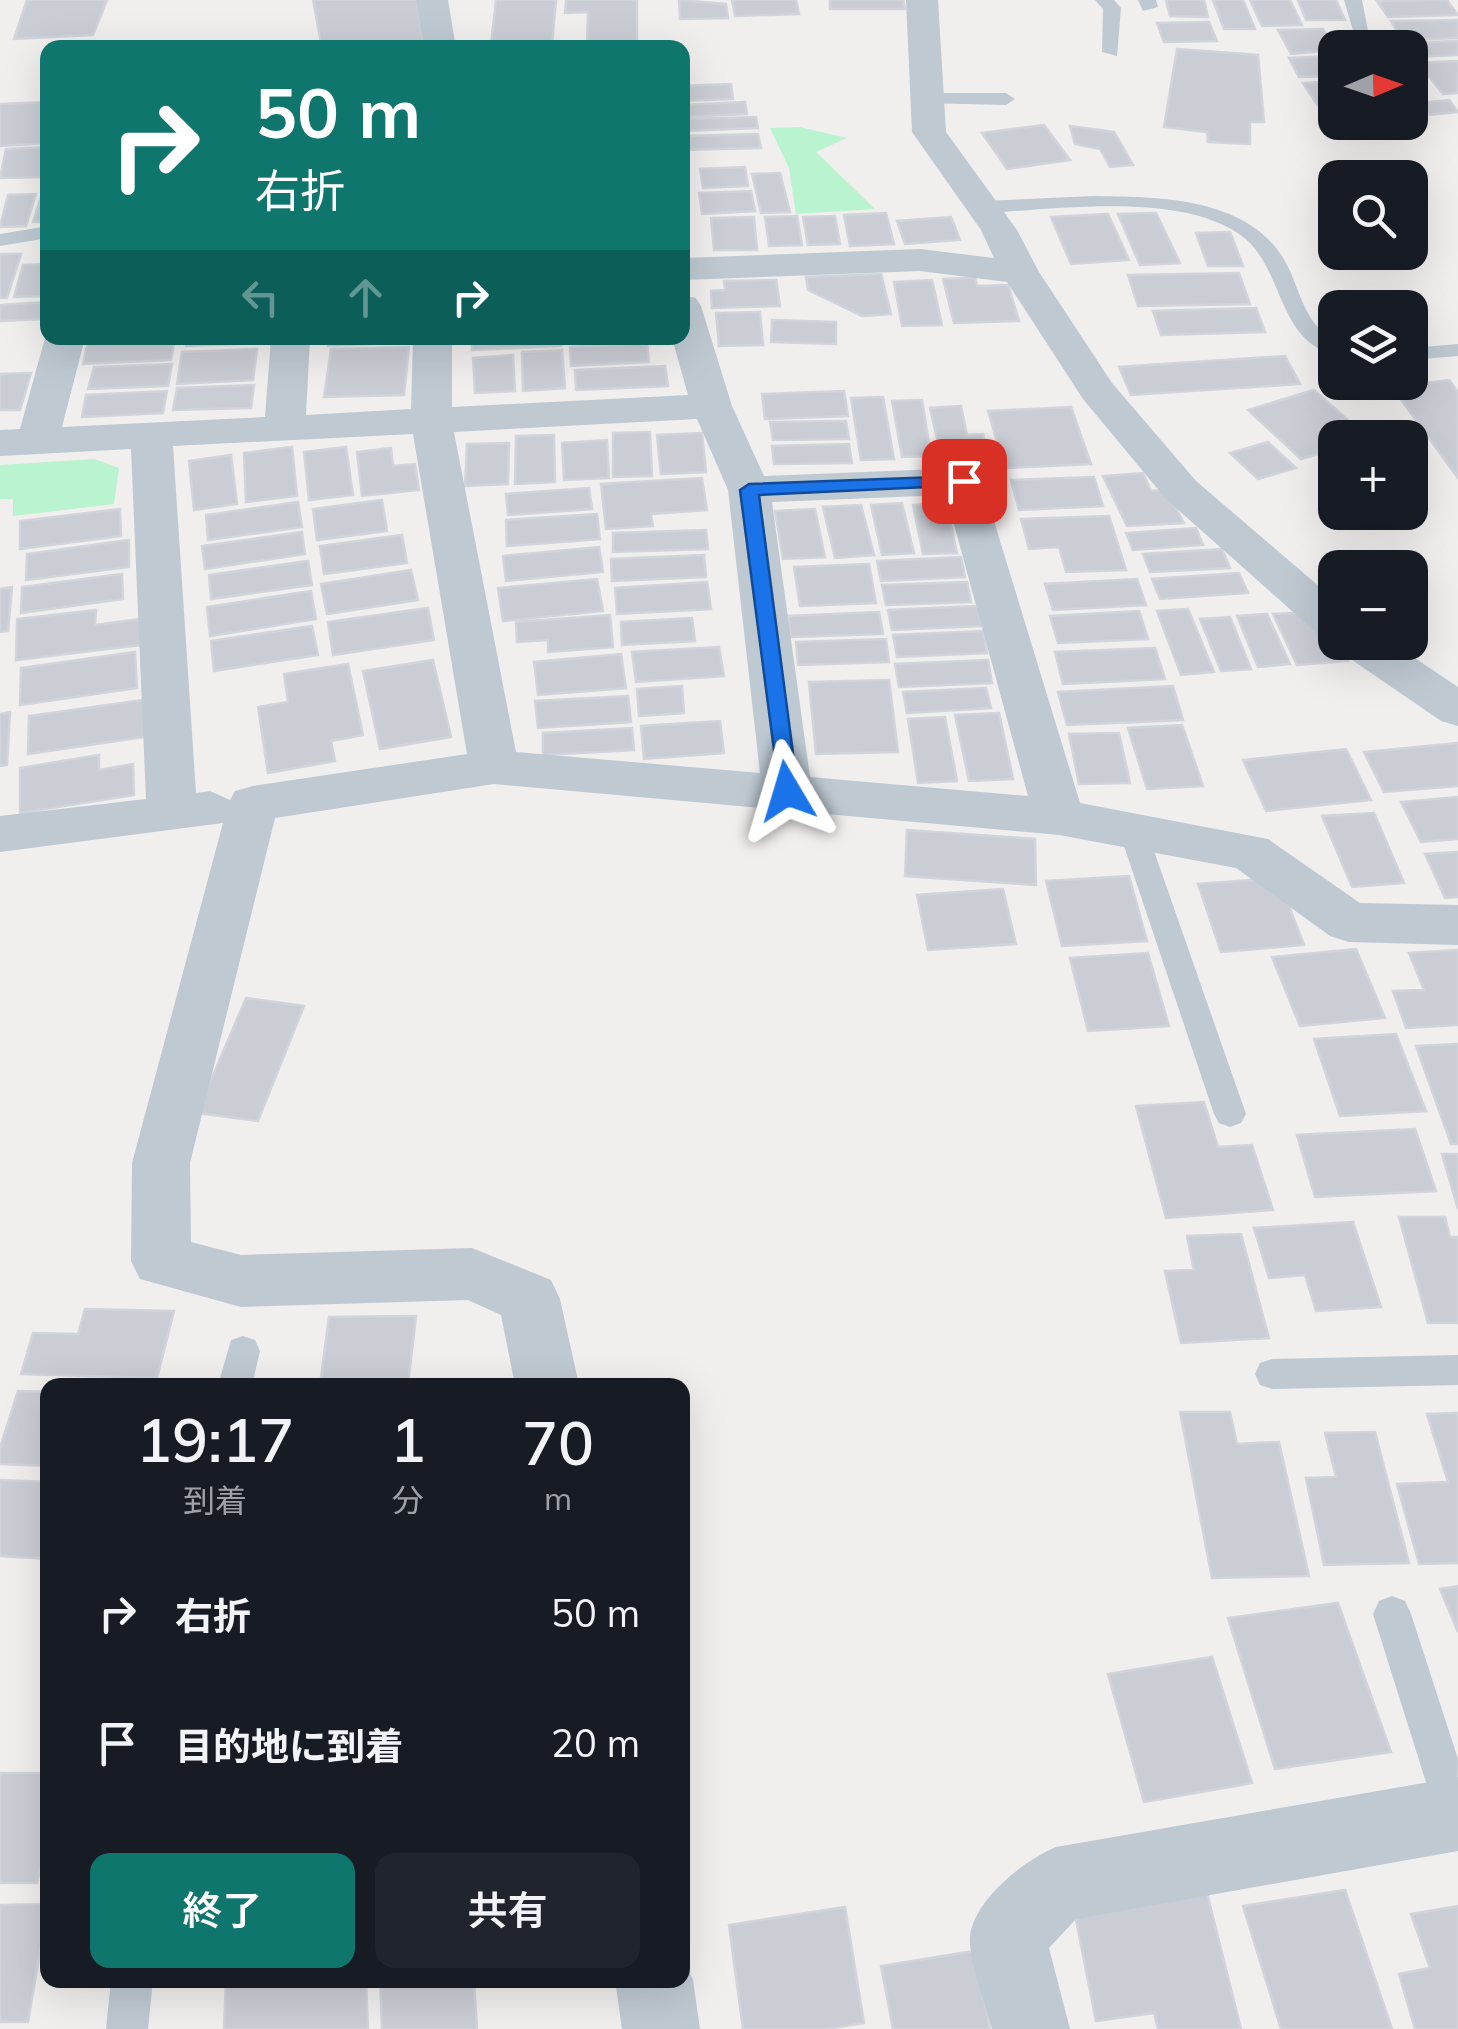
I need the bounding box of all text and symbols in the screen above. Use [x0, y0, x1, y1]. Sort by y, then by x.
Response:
north arrow [1318, 30, 1428, 140]
map controls [1318, 30, 1428, 660]
text: 50 m [255, 68, 421, 156]
icon: right [90, 80, 220, 210]
button: search [1318, 160, 1428, 270]
text: 右折 [255, 162, 345, 218]
icon: left [233, 270, 288, 325]
icon: ahead [338, 270, 393, 325]
icon: right [443, 270, 498, 325]
button: layers [1318, 290, 1428, 400]
button: + [1318, 420, 1428, 530]
pin [922, 439, 1007, 524]
icon: arrive [937, 454, 992, 509]
button: − [1318, 550, 1428, 660]
position arrow [735, 739, 839, 843]
text: 19:17 [136, 1402, 294, 1477]
text: 1 [390, 1402, 426, 1477]
text: 70 [522, 1405, 594, 1480]
text: m [544, 1478, 572, 1518]
text: 到着 [183, 1480, 247, 1520]
text: 分 [392, 1480, 424, 1520]
icon: right [90, 1586, 145, 1641]
text: 50 m [551, 1589, 640, 1637]
text: 右折 [175, 1592, 251, 1640]
icon: arrive [90, 1716, 145, 1771]
text: 20 m [551, 1719, 640, 1767]
text: 目的地に到着 [175, 1722, 403, 1770]
button: 終了 [90, 1853, 355, 1968]
button: 共有 [375, 1853, 640, 1968]

